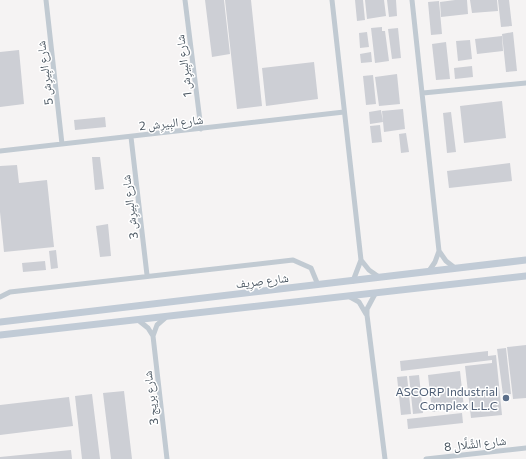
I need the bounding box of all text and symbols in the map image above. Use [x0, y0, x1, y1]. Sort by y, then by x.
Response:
street label: شارع البِيرِش 1 [172, 34, 196, 98]
street label: شارع البِيرِش 5 [33, 40, 58, 106]
street label: شارع البِيرِش 2 [138, 112, 204, 135]
street label: شارع البِيرِش 3 [118, 174, 142, 240]
street label: شارع صِرِيف [235, 270, 290, 293]
street label: شارع بريج 3 [140, 370, 162, 426]
place label: ASCORP Industrial Complex L.L.C [395, 384, 498, 412]
marker: ASCORP Industrial Complex L.L.C [501, 393, 511, 403]
street label: شارع الشَّلَّال 8 [443, 433, 507, 455]

